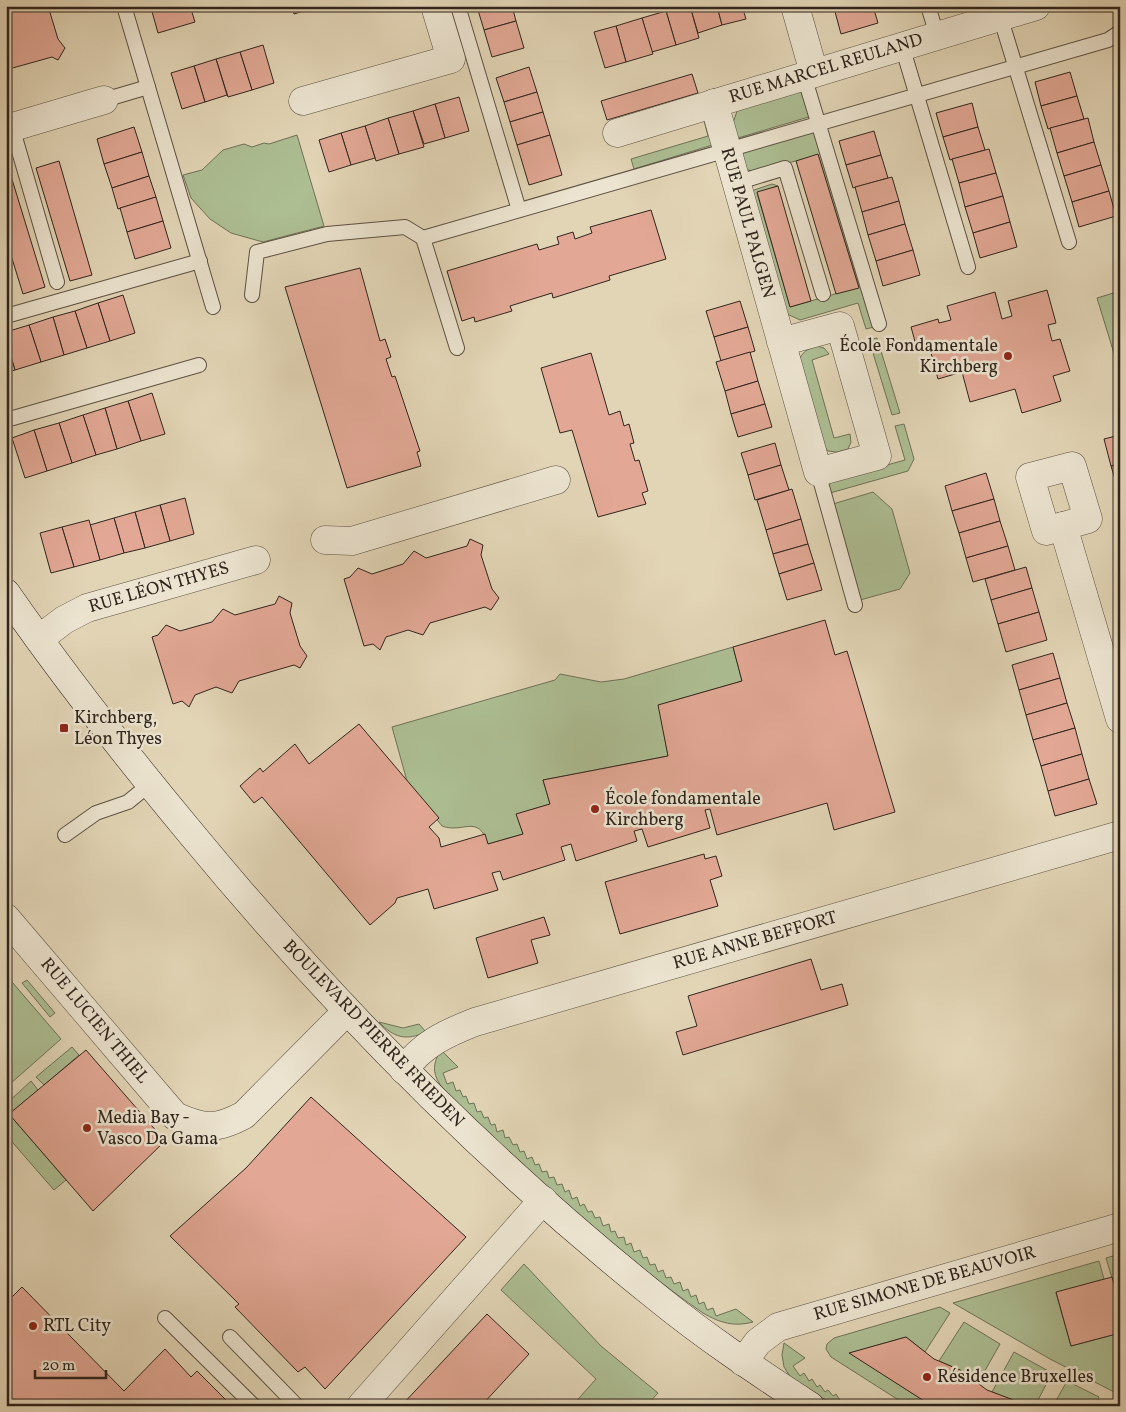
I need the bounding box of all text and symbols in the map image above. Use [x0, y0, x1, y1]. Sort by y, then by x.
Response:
street label: RUE MARCEL REULAND [726, 28, 926, 110]
street label: RUE PAUL PALGEN [714, 145, 780, 301]
place label: École Fondamentale Kirchberg [839, 334, 998, 380]
marker: École Fondamentale Kirchberg [1002, 350, 1014, 362]
street label: RUE LÉON THYES [86, 556, 232, 620]
place label: Kirchberg, Léon Thyes [74, 706, 162, 752]
marker: Kirchberg, Léon Thyes [58, 722, 70, 734]
place label: École fondamentale Kirchberg [605, 787, 761, 833]
marker: École fondamentale Kirchberg [589, 803, 601, 815]
street label: RUE ANNE BEFFORT [670, 905, 840, 976]
street label: BOULEVARD PIERRE FRIEDEN [276, 935, 470, 1133]
street label: RUE LUCIEN THIEL [34, 953, 154, 1089]
place label: Media Bay - Vasco Da Gama [97, 1106, 218, 1152]
marker: Media Bay - Vasco Da Gama [81, 1122, 93, 1134]
street label: RUE SIMONE DE BEAUVOIR [811, 1240, 1039, 1328]
place label: RTL City [43, 1314, 111, 1339]
marker: RTL City [27, 1320, 39, 1332]
scale bar [35, 1347, 106, 1379]
text: 20 m [42, 1356, 75, 1377]
place label: Résidence Bruxelles [937, 1365, 1094, 1390]
marker: Résidence Bruxelles [921, 1371, 933, 1383]

